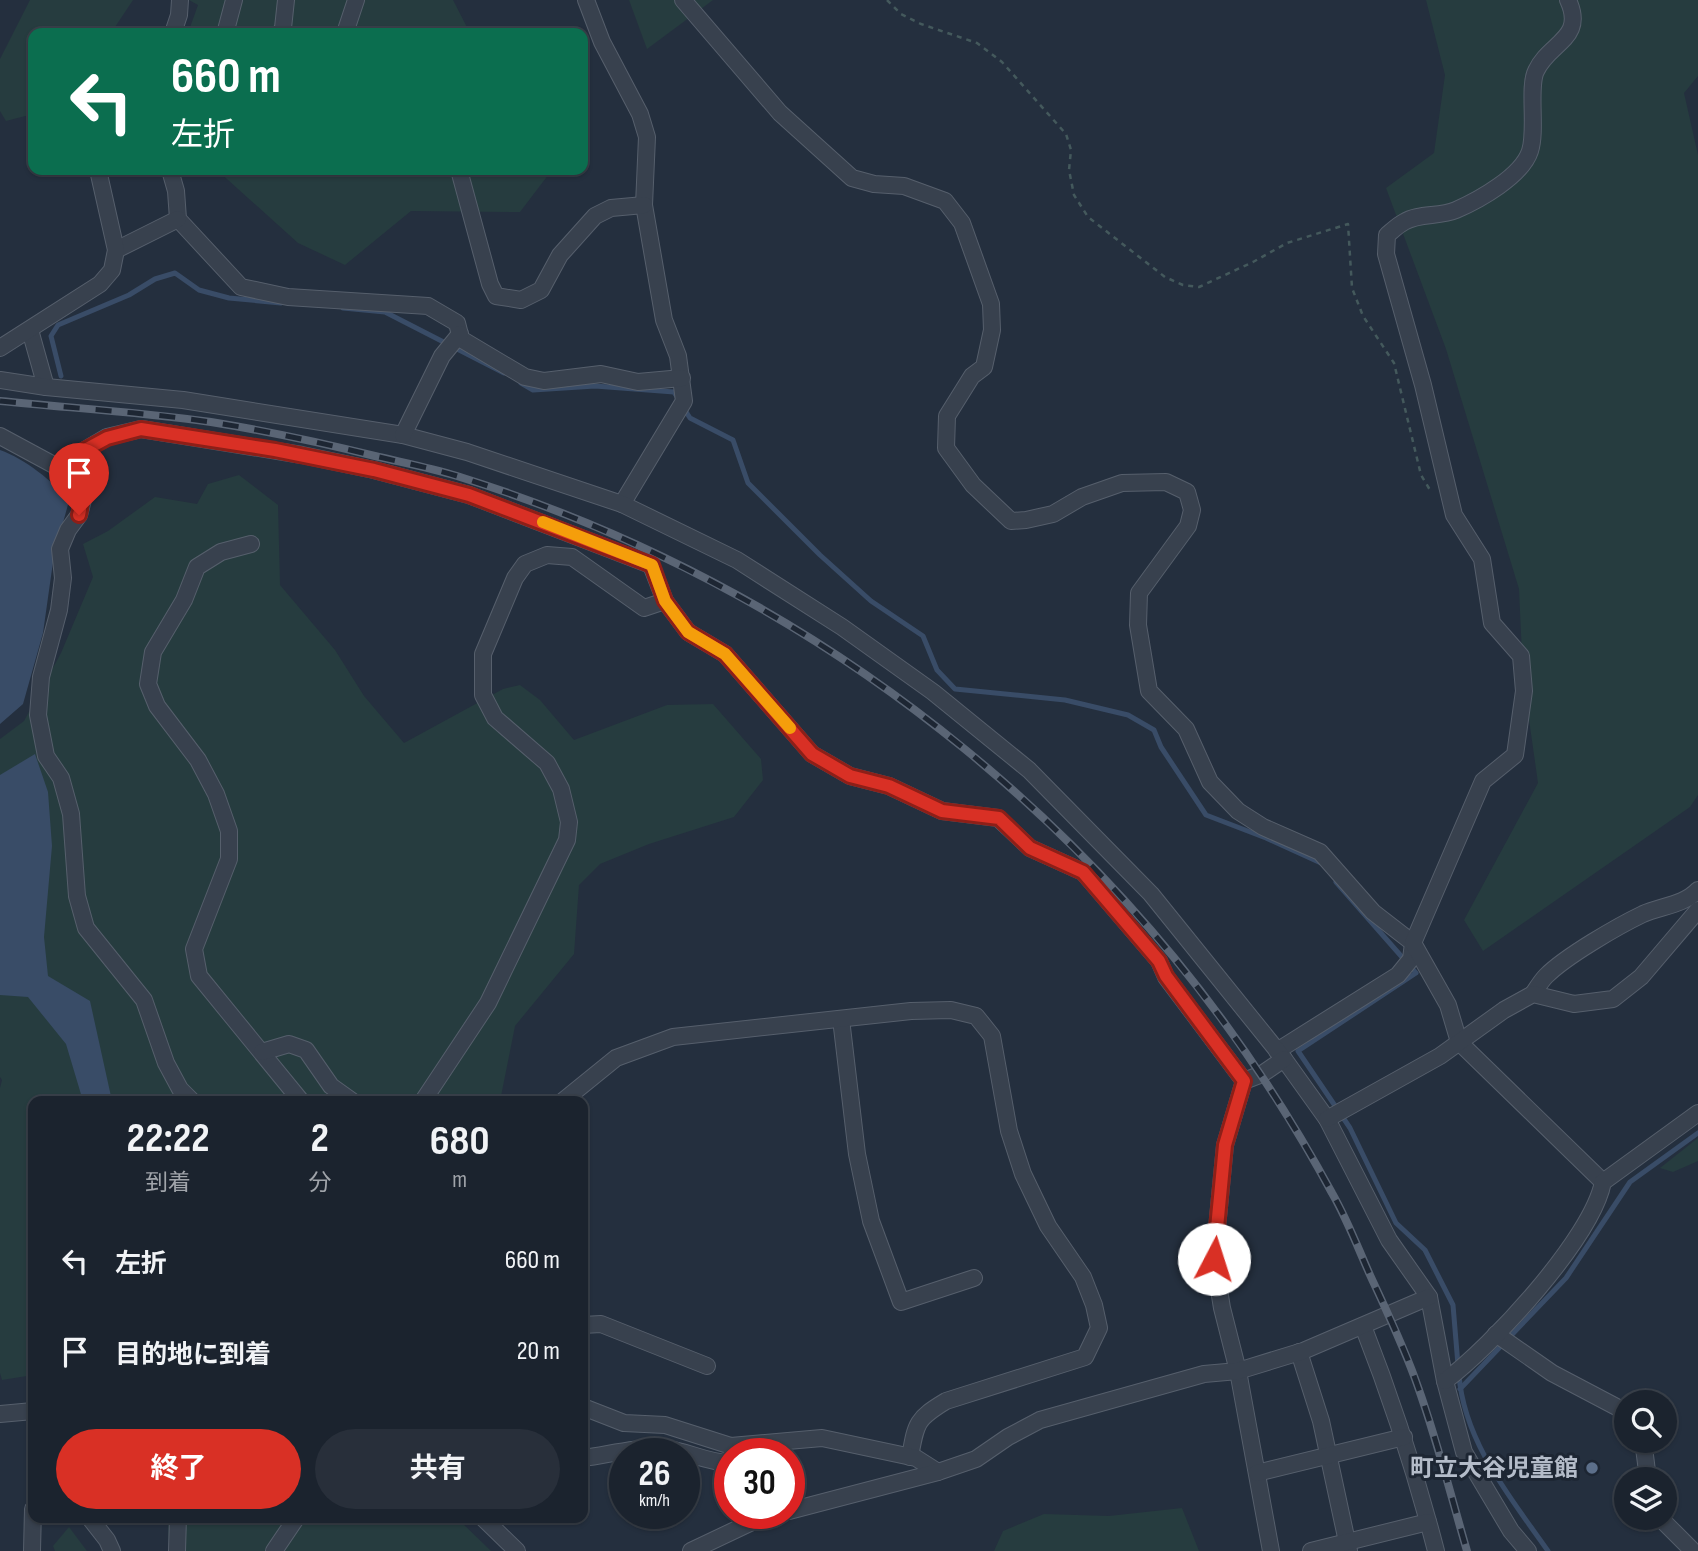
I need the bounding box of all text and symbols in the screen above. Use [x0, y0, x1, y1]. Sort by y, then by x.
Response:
text: 660 m [171, 48, 281, 107]
icon: left [56, 56, 147, 147]
text: 左折 [171, 116, 235, 155]
pin [49, 443, 109, 515]
icon: arrive [60, 454, 98, 492]
text: 22:22 [127, 1113, 210, 1164]
text: 2 [311, 1113, 329, 1164]
text: 680 [430, 1116, 489, 1167]
text: m [452, 1166, 467, 1194]
text: 到着 [145, 1169, 191, 1197]
text: 分 [308, 1169, 331, 1197]
position arrow [1177, 1222, 1251, 1296]
icon: left [56, 1242, 94, 1280]
text: 660 m [505, 1245, 560, 1276]
text: 左折 [115, 1249, 167, 1280]
icon: arrive [56, 1333, 94, 1371]
text: 20 m [517, 1336, 560, 1367]
text: 目的地に到着 [115, 1340, 271, 1371]
map controls [1614, 1390, 1677, 1530]
button: search [1614, 1390, 1677, 1453]
button: 終了 [56, 1429, 301, 1509]
button: 共有 [315, 1429, 560, 1509]
speed limit sign: 30 [714, 1438, 805, 1529]
text: 26 [639, 1453, 670, 1496]
place label: 町立大谷児童館 [1410, 1454, 1578, 1483]
marker: 町立大谷児童館 [1584, 1460, 1600, 1476]
button: layers [1614, 1467, 1677, 1530]
text: km/h [639, 1490, 670, 1511]

